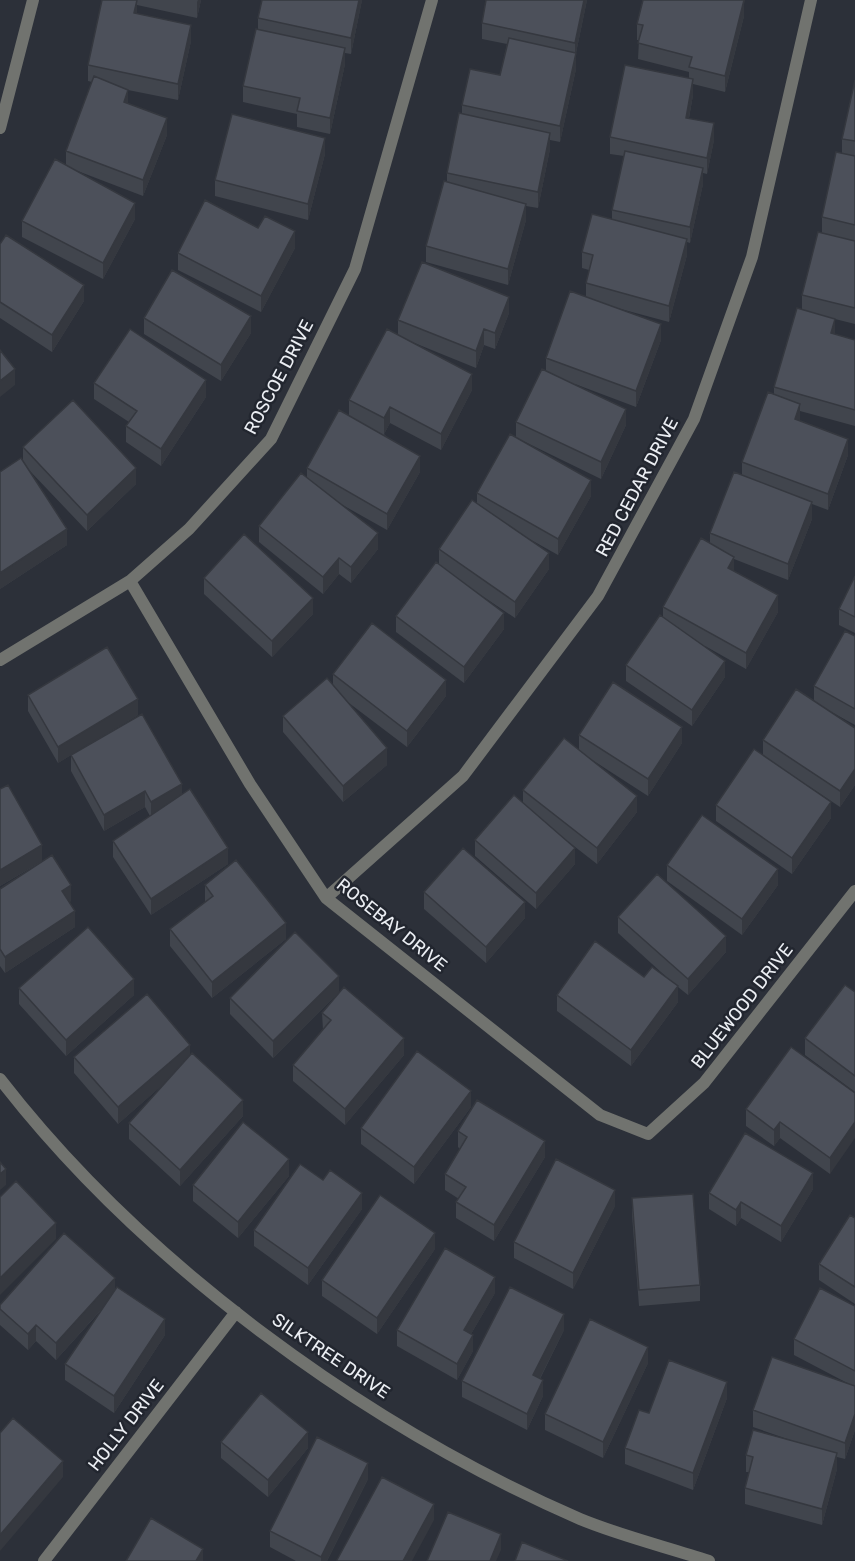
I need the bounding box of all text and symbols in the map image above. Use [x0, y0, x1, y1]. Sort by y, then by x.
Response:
street label: ROSCOE DRIVE [240, 316, 318, 438]
street label: RED CEDAR DRIVE [591, 414, 683, 560]
street label: ROSEBAY DRIVE [332, 874, 452, 976]
street label: BLUEWOOD DRIVE [686, 939, 798, 1073]
street label: SILKTREE DRIVE [268, 1308, 394, 1404]
street label: HOLLY DRIVE [83, 1375, 169, 1475]

